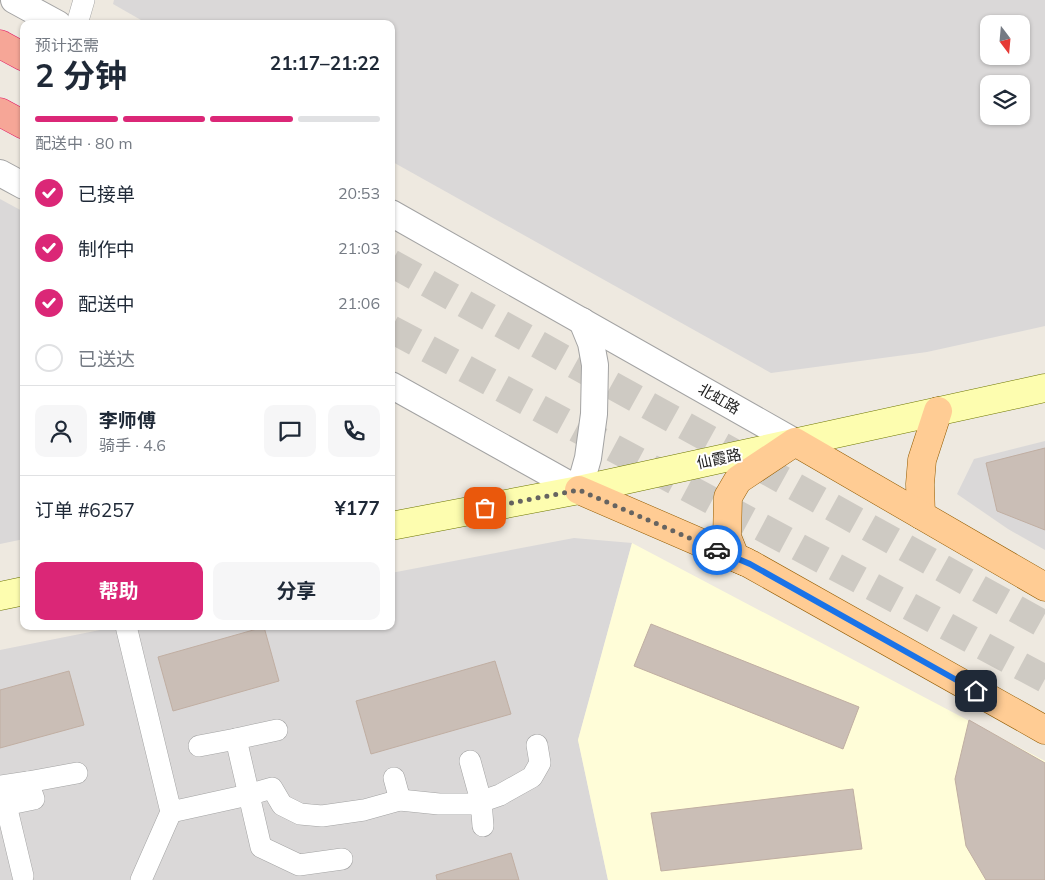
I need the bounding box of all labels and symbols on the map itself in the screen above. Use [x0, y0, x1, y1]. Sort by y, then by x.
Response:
north arrow [980, 15, 1030, 65]
street label: 北虹路 [695, 379, 743, 418]
street label: 仙霞路 [695, 445, 743, 472]
pin [464, 487, 506, 529]
courier [692, 525, 742, 575]
pin [955, 670, 997, 712]

